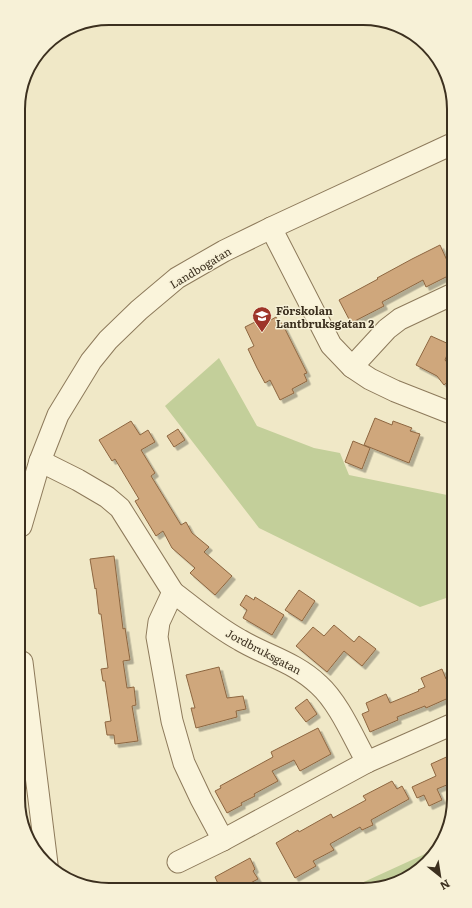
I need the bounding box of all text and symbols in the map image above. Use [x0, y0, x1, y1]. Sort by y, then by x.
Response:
street label: Landbogatan [166, 242, 234, 292]
place label: Förskolan Lantbruksgatan 2 [276, 302, 374, 331]
school or university icon: Förskolan Lantbruksgatan 2 [251, 305, 273, 333]
street label: Jordbruksgatan [223, 624, 305, 678]
north arrow [420, 856, 460, 896]
text: N [438, 876, 453, 895]

